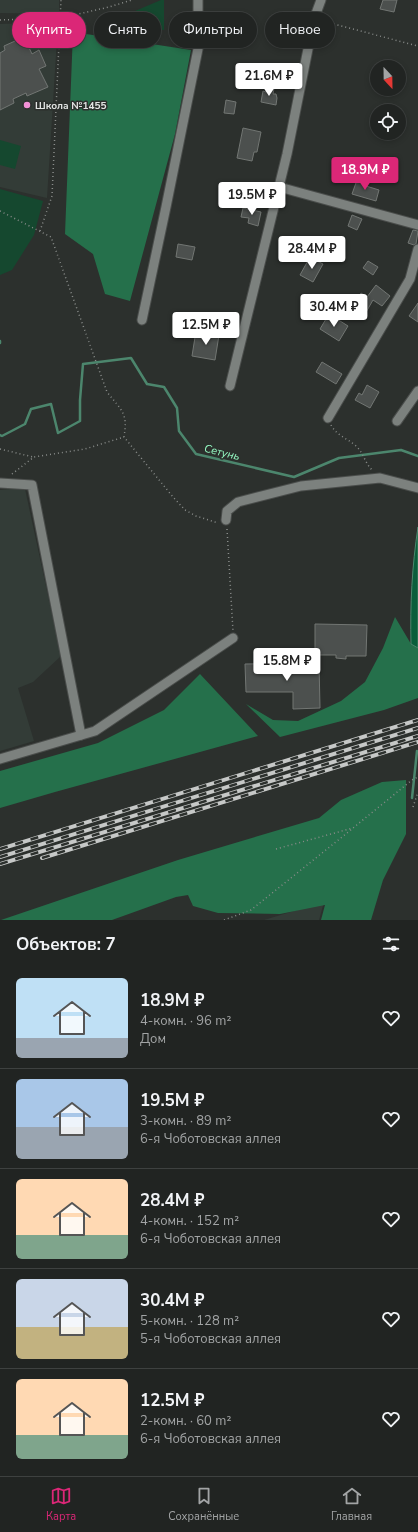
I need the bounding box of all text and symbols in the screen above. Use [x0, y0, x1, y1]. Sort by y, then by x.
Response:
chip: Купить [12, 12, 86, 48]
chip: Снять [94, 12, 161, 48]
chip: Фильтры [169, 12, 257, 48]
chip: Новое [265, 12, 335, 48]
north arrow [370, 60, 406, 96]
map controls [370, 60, 406, 140]
pin: 21.6M ₽ [232, 63, 306, 97]
text: 21.6M ₽ [244, 67, 294, 85]
place label: Школа №1455 [35, 99, 106, 113]
marker: Школа №1455 [22, 100, 32, 110]
button: locate [370, 104, 406, 140]
pin: 18.9M ₽ [328, 157, 402, 191]
text: 18.9M ₽ [340, 161, 390, 179]
pin: 19.5M ₽ [215, 182, 289, 216]
text: 19.5M ₽ [227, 186, 277, 204]
pin: 28.4M ₽ [275, 236, 349, 270]
text: 28.4M ₽ [287, 240, 337, 258]
pin: 30.4M ₽ [297, 294, 371, 328]
text: 30.4M ₽ [309, 298, 359, 316]
pin: 12.5M ₽ [169, 312, 243, 346]
text: 12.5M ₽ [181, 316, 231, 334]
water label: Сетунь [202, 441, 241, 464]
pin: 15.8M ₽ [250, 648, 324, 682]
text: 15.8M ₽ [262, 652, 312, 670]
text: Объектов: 7 [16, 933, 116, 956]
icon: filters [380, 933, 402, 955]
text: 18.9M ₽ [140, 989, 204, 1012]
icon: home [48, 994, 96, 1042]
icon: heart [380, 1007, 402, 1029]
text: 4-комн. · 96 m² [140, 1012, 231, 1030]
text: Дом [140, 1030, 166, 1048]
text: 19.5M ₽ [140, 1089, 204, 1112]
icon: home [48, 1095, 96, 1143]
icon: heart [380, 1108, 402, 1130]
text: 3-комн. · 89 m² [140, 1112, 231, 1130]
text: 6-я Чоботовская аллея [140, 1130, 281, 1148]
text: 28.4M ₽ [140, 1189, 204, 1212]
icon: home [48, 1195, 96, 1243]
icon: heart [380, 1208, 402, 1230]
text: 4-комн. · 152 m² [140, 1212, 239, 1230]
text: 6-я Чоботовская аллея [140, 1230, 281, 1248]
text: 30.4M ₽ [140, 1289, 204, 1312]
icon: home [48, 1295, 96, 1343]
icon: heart [380, 1308, 402, 1330]
text: 5-комн. · 128 m² [140, 1312, 239, 1330]
text: 5-я Чоботовская аллея [140, 1330, 281, 1348]
text: 12.5M ₽ [140, 1389, 204, 1412]
icon: home [48, 1395, 96, 1443]
icon: heart [380, 1408, 402, 1430]
text: 2-комн. · 60 m² [140, 1412, 231, 1430]
text: 6-я Чоботовская аллея [140, 1430, 281, 1448]
tab: Карта [46, 1485, 76, 1524]
tab: Сохранённые [168, 1485, 239, 1524]
tab: Главная [331, 1485, 372, 1524]

